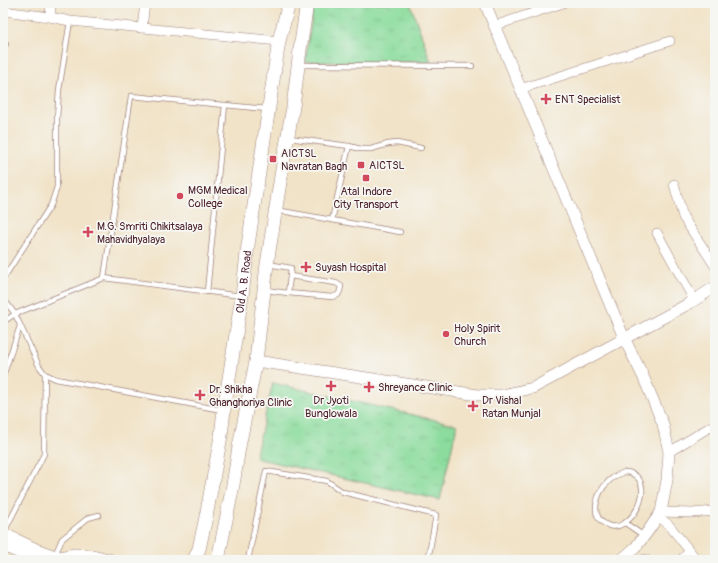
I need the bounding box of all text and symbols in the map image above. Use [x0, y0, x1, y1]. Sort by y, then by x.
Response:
marker: ENT Specialist [540, 93, 552, 105]
place label: ENT Specialist [555, 93, 621, 106]
place label: AICTSL Navratan Bagh [281, 147, 347, 173]
marker: AICTSL Navratan Bagh [268, 154, 278, 164]
place label: AICTSL [369, 159, 405, 172]
marker: AICTSL [356, 160, 366, 170]
marker: Atal Indore City Transport [361, 173, 371, 183]
place label: MGM Medical College [188, 184, 248, 210]
place label: Atal Indore City Transport [333, 185, 399, 211]
marker: MGM Medical College [175, 191, 185, 201]
place label: M.G. Smriti Chikitsalaya Mahavidhyalaya [97, 220, 203, 246]
marker: M.G. Smriti Chikitsalaya Mahavidhyalaya [82, 226, 94, 238]
street label: Old A. B. Road [233, 250, 254, 314]
marker: Suyash Hospital [300, 261, 312, 273]
place label: Suyash Hospital [315, 261, 386, 274]
place label: Holy Spirit Church [454, 322, 501, 348]
marker: Holy Spirit Church [441, 329, 451, 339]
marker: Dr Jyoti Bunglowala [325, 380, 337, 392]
marker: Shreyance Clinic [363, 381, 375, 393]
place label: Shreyance Clinic [378, 381, 453, 394]
place label: Dr. Shikha Ghanghoriya Clinic [209, 383, 293, 409]
marker: Dr. Shikha Ghanghoriya Clinic [194, 389, 206, 401]
place label: Dr Jyoti Bunglowala [305, 394, 357, 420]
place label: Dr Vishal Ratan Munjal [482, 394, 541, 420]
marker: Dr Vishal Ratan Munjal [467, 400, 479, 412]

